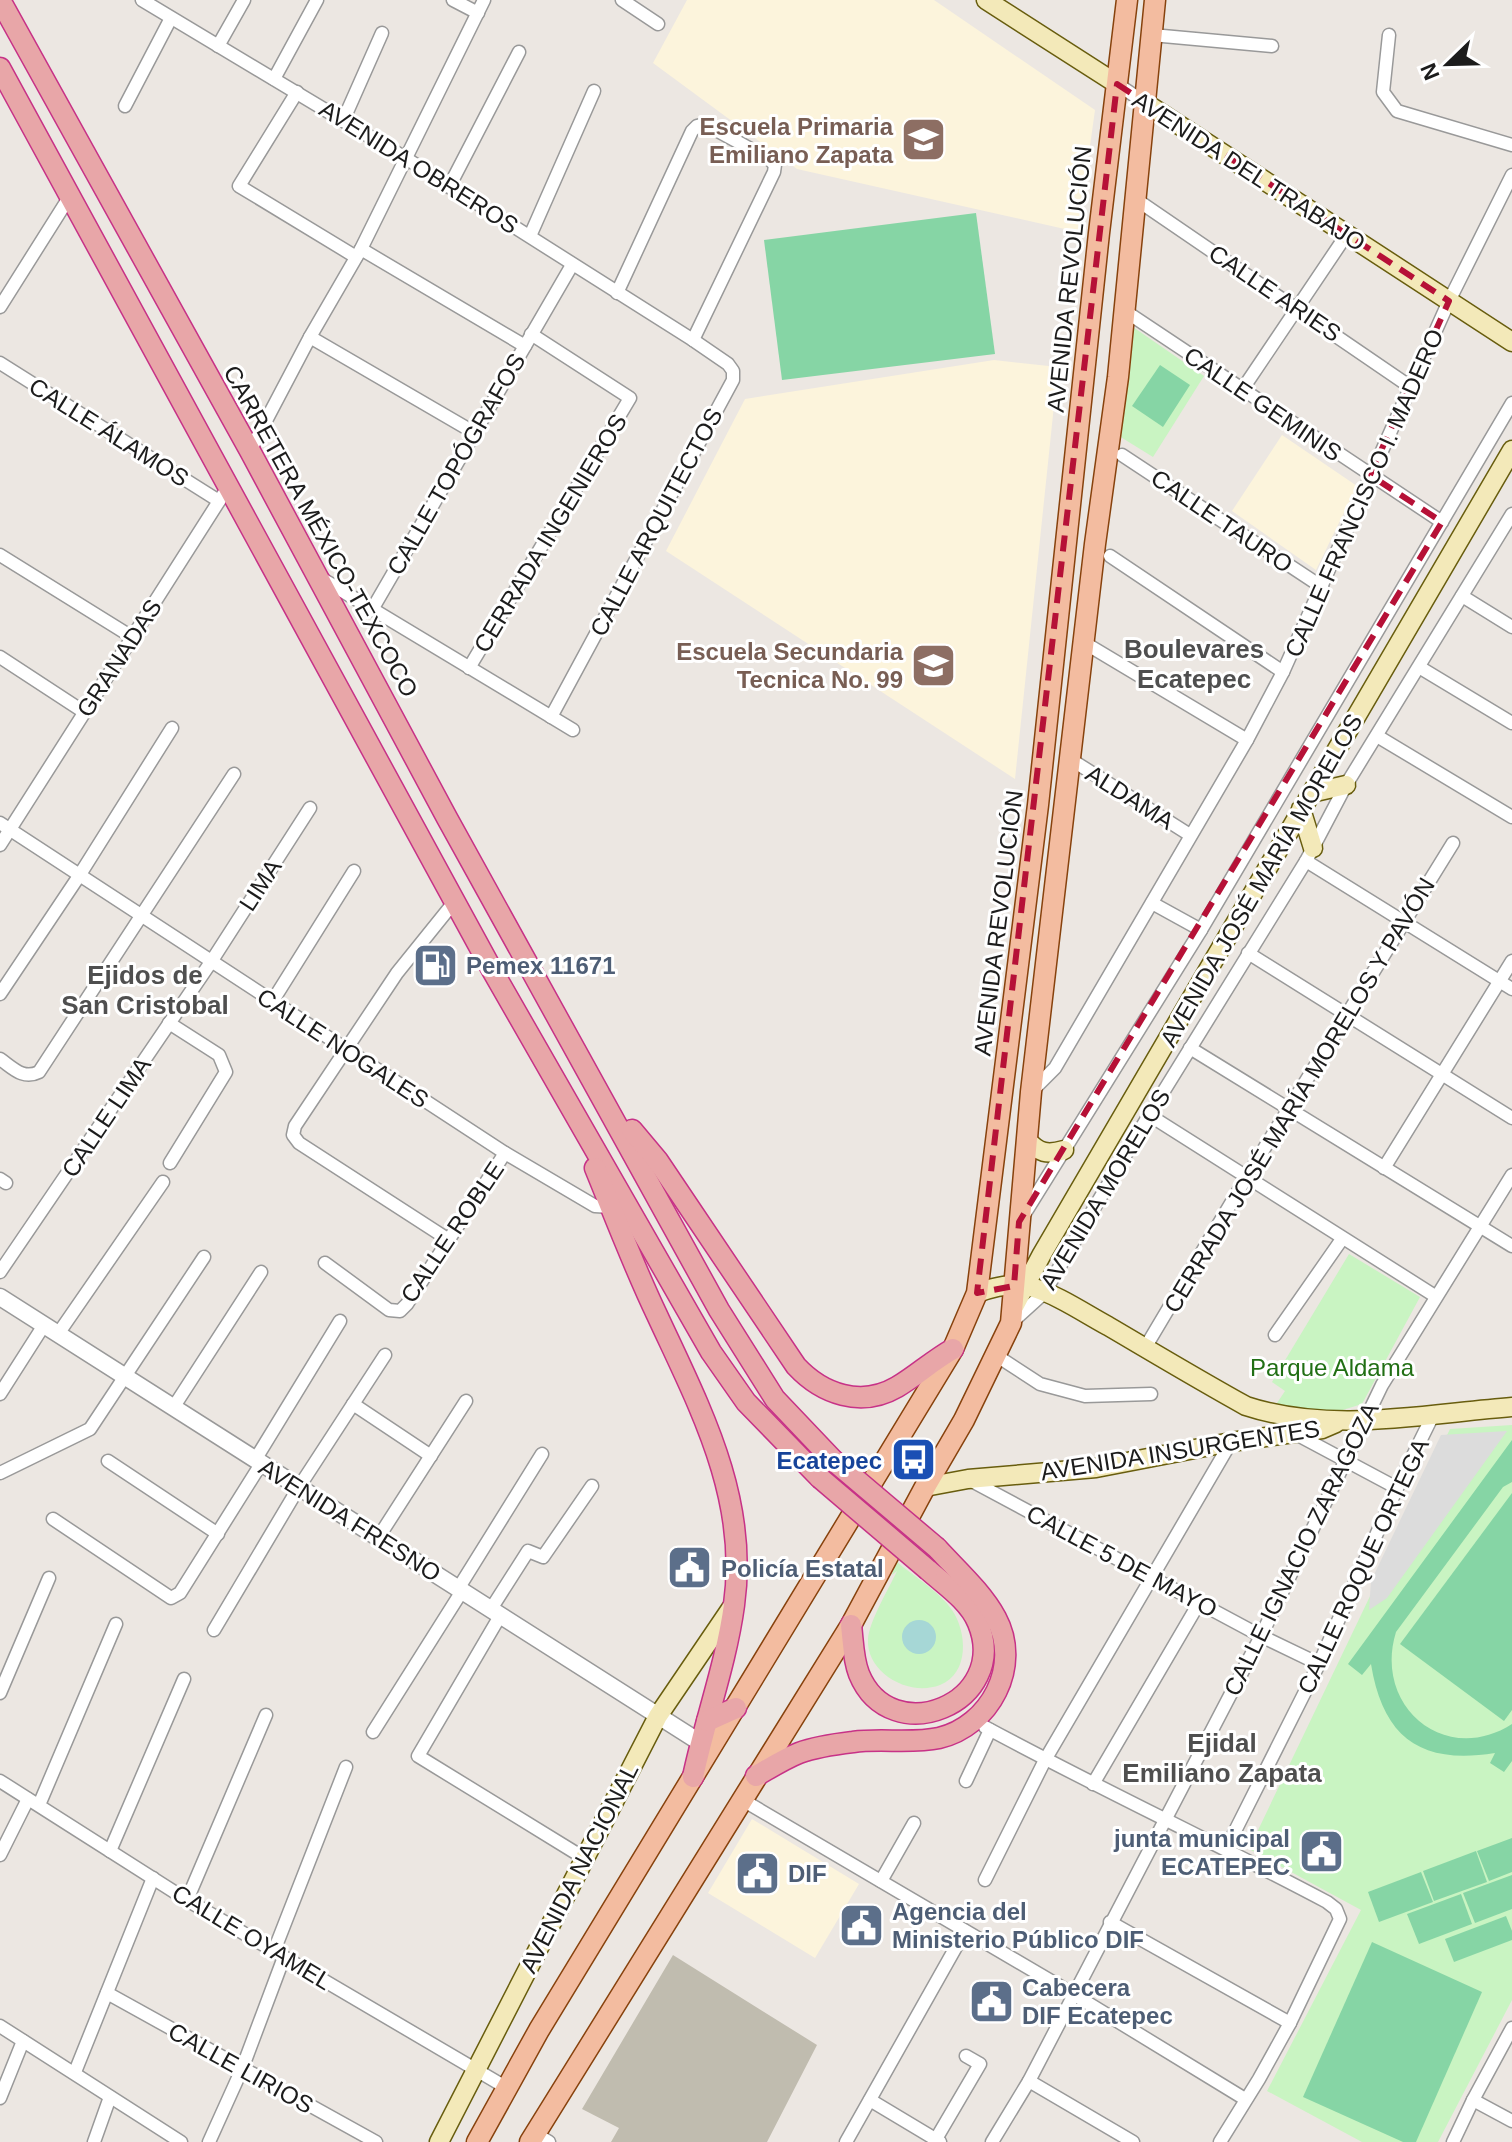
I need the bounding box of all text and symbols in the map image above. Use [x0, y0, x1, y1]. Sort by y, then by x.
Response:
north arrow [1408, 24, 1488, 104]
text: N [1415, 59, 1445, 84]
street label: AVENIDA DEL TRABAJO [1128, 86, 1370, 256]
street label: AVENIDA OBREROS [315, 95, 523, 239]
place label: Escuela Primaria Emiliano Zapata [700, 113, 894, 168]
school or university icon: Escuela Primaria Emiliano Zapata [900, 116, 948, 164]
street label: AVENIDA REVOLUCIÓN [1042, 145, 1096, 413]
street label: CALLE ARIES [1204, 239, 1346, 347]
street label: CALLE FRANCISCO I. MADERO [1279, 325, 1449, 661]
street label: CALLE GEMINIS [1179, 341, 1347, 467]
street label: CALLE TOPÓGRAFOS [382, 348, 530, 580]
street label: CARRETERA MÉXICO-TEXCOCO [218, 361, 424, 701]
street label: CALLE ÁLAMOS [24, 372, 194, 492]
street label: CALLE ARQUITECTOS [584, 403, 728, 641]
street label: CERRADA INGENIEROS [468, 409, 632, 657]
street label: CALLE TAURO [1146, 464, 1298, 578]
street label: GRANADAS [71, 594, 167, 722]
district label: Boulevares Ecatepec [1124, 634, 1264, 694]
place label: Escuela Secundaria Tecnica No. 99 [676, 638, 904, 693]
school or university icon: Escuela Secundaria Tecnica No. 99 [910, 641, 958, 689]
street label: AVENIDA JOSÉ MARÍA MORELOS [1154, 709, 1368, 1051]
street label: ALDAMA [1081, 759, 1179, 835]
street label: AVENIDA REVOLUCIÓN [968, 789, 1028, 1057]
street label: LIMA [233, 854, 287, 916]
street label: CERRADA JOSÉ MARÍA MORELOS Y PAVÓN [1158, 873, 1440, 1317]
fuel station icon: Pemex 11671 [411, 941, 459, 989]
place label: Pemex 11671 [466, 952, 615, 979]
district label: Ejidos de San Cristobal [61, 960, 229, 1020]
street label: CALLE NOGALES [252, 983, 434, 1113]
street label: CALLE LIMA [56, 1052, 156, 1182]
street label: AVENIDA MORELOS [1034, 1084, 1176, 1294]
street label: CALLE ROBLE [395, 1156, 509, 1308]
park label: Parque Aldama [1250, 1354, 1415, 1381]
street label: CALLE IGNACIO ZARAGOZA [1218, 1398, 1384, 1700]
street label: AVENIDA INSURGENTES [1038, 1415, 1322, 1485]
street label: CALLE ROQUE ORTEGA [1292, 1434, 1434, 1698]
bus stop icon: Ecatepec [889, 1436, 937, 1484]
place label: Ecatepec [777, 1447, 882, 1474]
street label: AVENIDA FRESNO [254, 1453, 446, 1587]
street label: CALLE 5 DE MAYO [1022, 1499, 1222, 1623]
public building icon: Policía Estatal [666, 1544, 714, 1592]
place label: Policía Estatal [721, 1555, 884, 1582]
district label: Ejidal Emiliano Zapata [1122, 1728, 1322, 1788]
street label: AVENIDA NACIONAL [514, 1759, 644, 1977]
place label: junta municipal ECATEPEC [1113, 1825, 1290, 1880]
public building icon: junta municipal ECATEPEC [1297, 1828, 1345, 1876]
public building icon: DIF [733, 1849, 781, 1897]
place label: DIF [788, 1860, 827, 1887]
street label: CALLE OYAMEL [167, 1879, 337, 1995]
place label: Agencia del Ministerio Público DIF [892, 1898, 1144, 1953]
public building icon: Agencia del Ministerio Público DIF [837, 1901, 885, 1949]
place label: Cabecera DIF Ecatepec [1022, 1974, 1173, 2029]
public building icon: Cabecera DIF Ecatepec [967, 1977, 1015, 2025]
street label: CALLE LIRIOS [164, 2017, 318, 2119]

